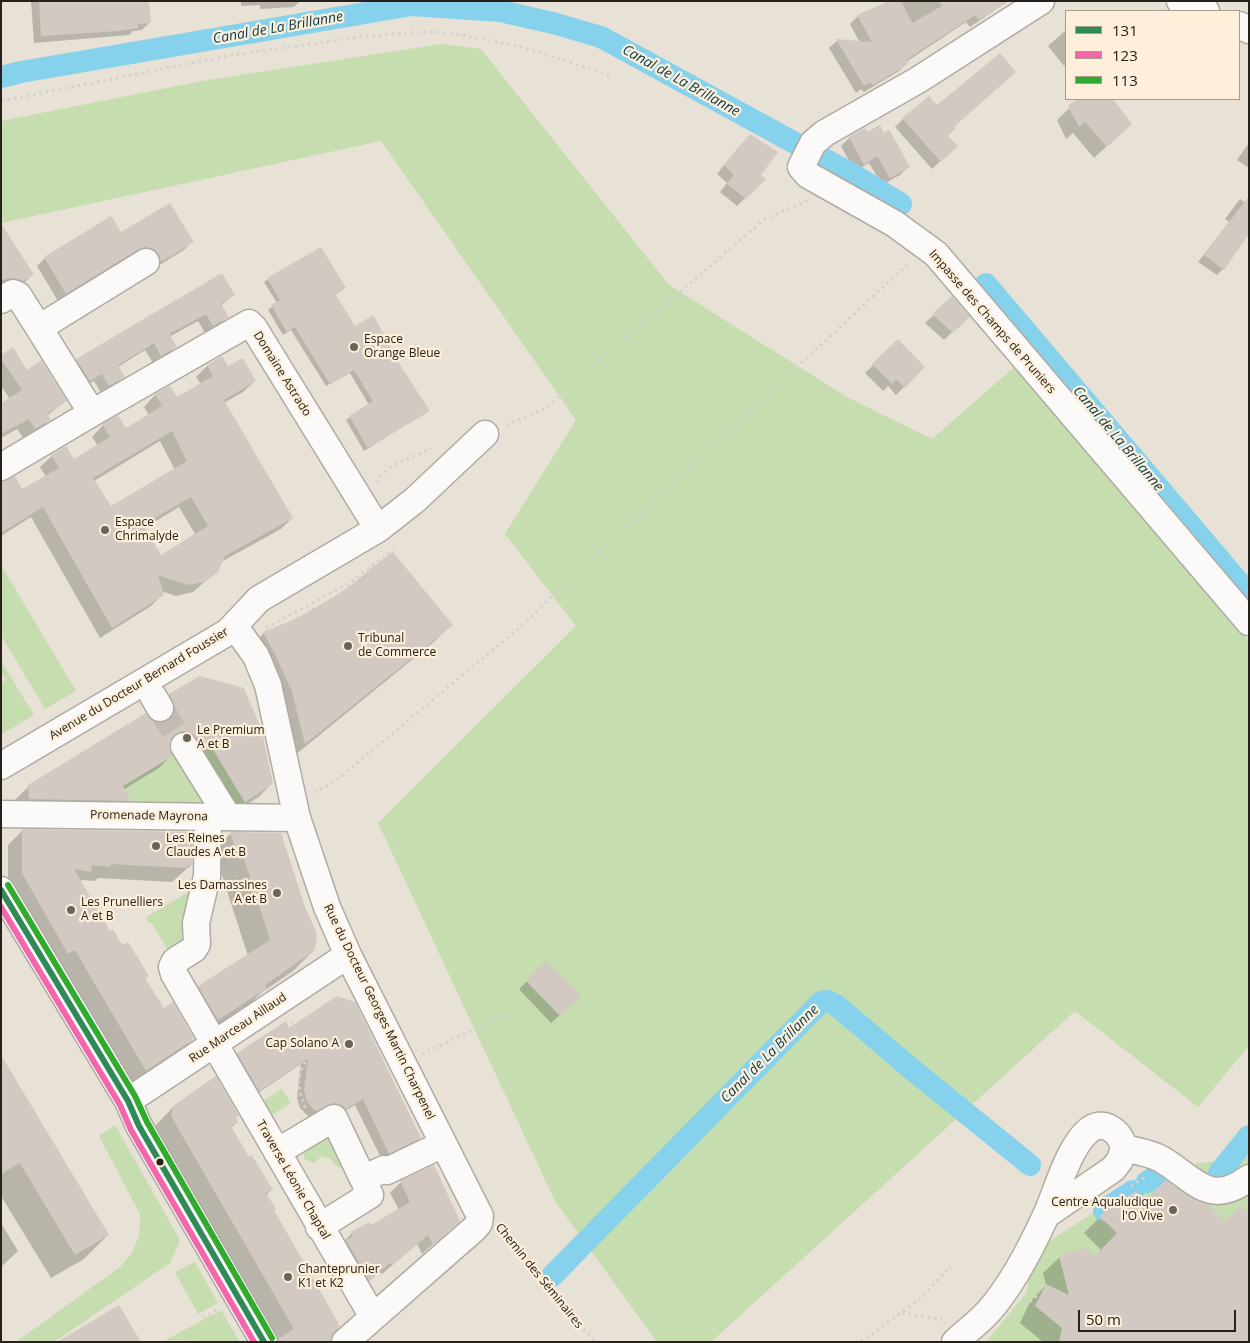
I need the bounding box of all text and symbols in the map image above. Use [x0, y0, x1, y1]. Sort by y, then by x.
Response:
water label: Canal de La Brillanne [212, 8, 344, 48]
legend [1065, 10, 1240, 100]
text: 131 [1112, 20, 1138, 40]
water label: Canal de La Brillanne [619, 42, 743, 120]
text: 123 [1112, 45, 1138, 65]
text: 113 [1112, 70, 1138, 90]
street label: Impasse des Champs de Pruniers [926, 247, 1058, 397]
street label: Domaine Astrado [250, 329, 314, 419]
place label: Espace Orange Bleue [364, 333, 440, 361]
marker: Espace Orange Bleue [348, 341, 360, 353]
water label: Canal de La Brillanne [1069, 383, 1167, 495]
place label: Espace Chrimalyde [115, 516, 179, 544]
marker: Espace Chrimalyde [99, 524, 111, 536]
street label: Avenue du Docteur Bernard Foussier [47, 625, 231, 743]
place label: Tribunal de Commerce [358, 632, 436, 660]
marker: Tribunal de Commerce [342, 640, 354, 652]
place label: Le Premium A et B [197, 724, 265, 752]
marker: Le Premium A et B [181, 732, 193, 744]
street label: Promenade Mayrona [90, 808, 208, 824]
place label: Les Reines Claudes A et B [166, 832, 246, 860]
marker: Les Reines Claudes A et B [150, 840, 162, 852]
place label: Les Damassines A et B [178, 879, 267, 907]
marker: Les Damassines A et B [271, 887, 283, 899]
place label: Les Prunelliers A et B [81, 896, 163, 924]
street label: Rue du Docteur Georges Martin Charpenel [320, 902, 438, 1122]
marker: Les Prunelliers A et B [65, 904, 77, 916]
street label: Rue Marceau Aillaud [186, 990, 290, 1066]
water label: Canal de La Brillanne [717, 1001, 823, 1107]
place label: Cap Solano A [266, 1037, 339, 1051]
marker: Cap Solano A [343, 1038, 355, 1050]
street label: Traverse Léonie Chaptal [253, 1118, 333, 1242]
unlabelled marker [155, 1157, 165, 1167]
place label: Centre Aqualudique l'O Vive [1051, 1196, 1163, 1224]
marker: Centre Aqualudique l'O Vive [1167, 1204, 1179, 1216]
street label: Chemin des Séminaires [492, 1221, 586, 1331]
place label: Chanteprunier K1 et K2 [298, 1263, 380, 1291]
marker: Chanteprunier K1 et K2 [282, 1271, 294, 1283]
scale bar [1080, 1300, 1238, 1332]
text: 50 m [1086, 1309, 1121, 1329]

